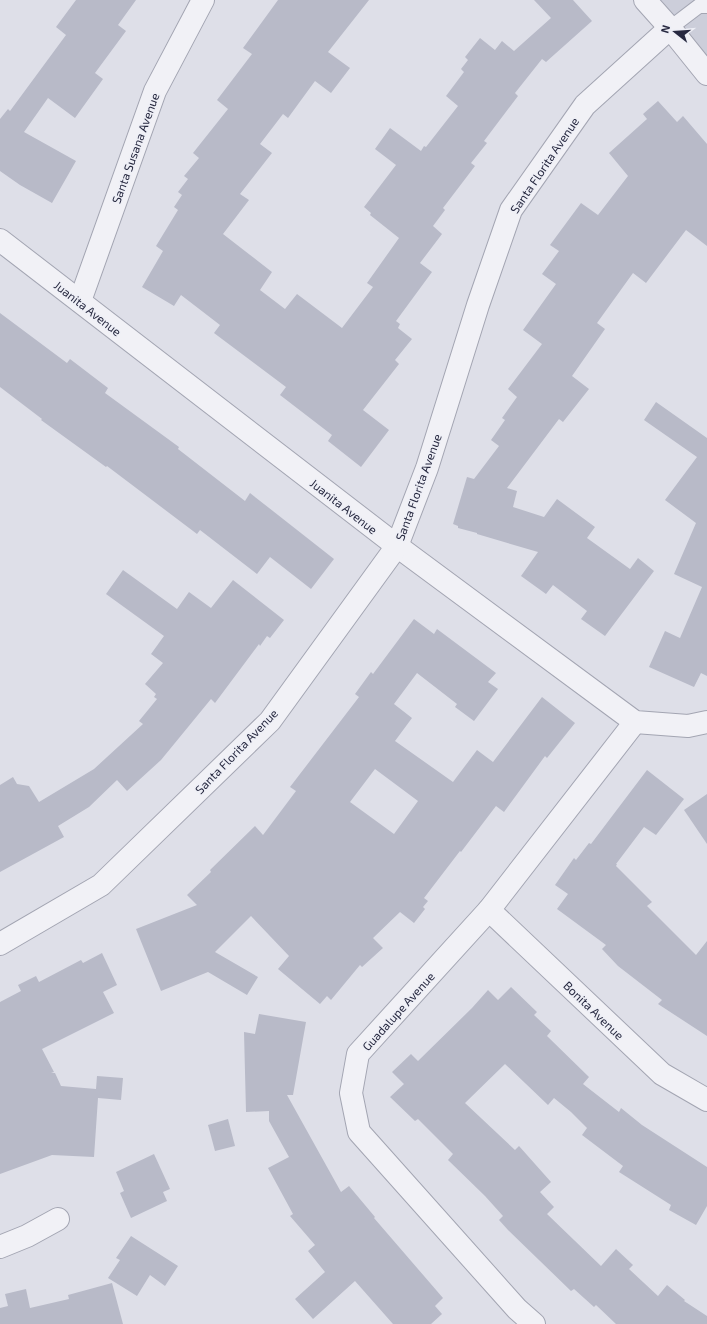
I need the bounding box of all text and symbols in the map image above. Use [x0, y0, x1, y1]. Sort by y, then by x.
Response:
north arrow [655, 12, 695, 52]
text: N [658, 23, 672, 35]
street label: Santa Susana Avenue [108, 91, 162, 205]
street label: Santa Florita Avenue [507, 114, 581, 216]
street label: Juanita Avenue [52, 277, 124, 339]
street label: Santa Florita Avenue [392, 432, 444, 542]
street label: Juanita Avenue [308, 475, 380, 537]
street label: Santa Florita Avenue [192, 706, 280, 796]
street label: Guadalupe Avenue [359, 969, 437, 1053]
street label: Bonita Avenue [561, 978, 627, 1042]

